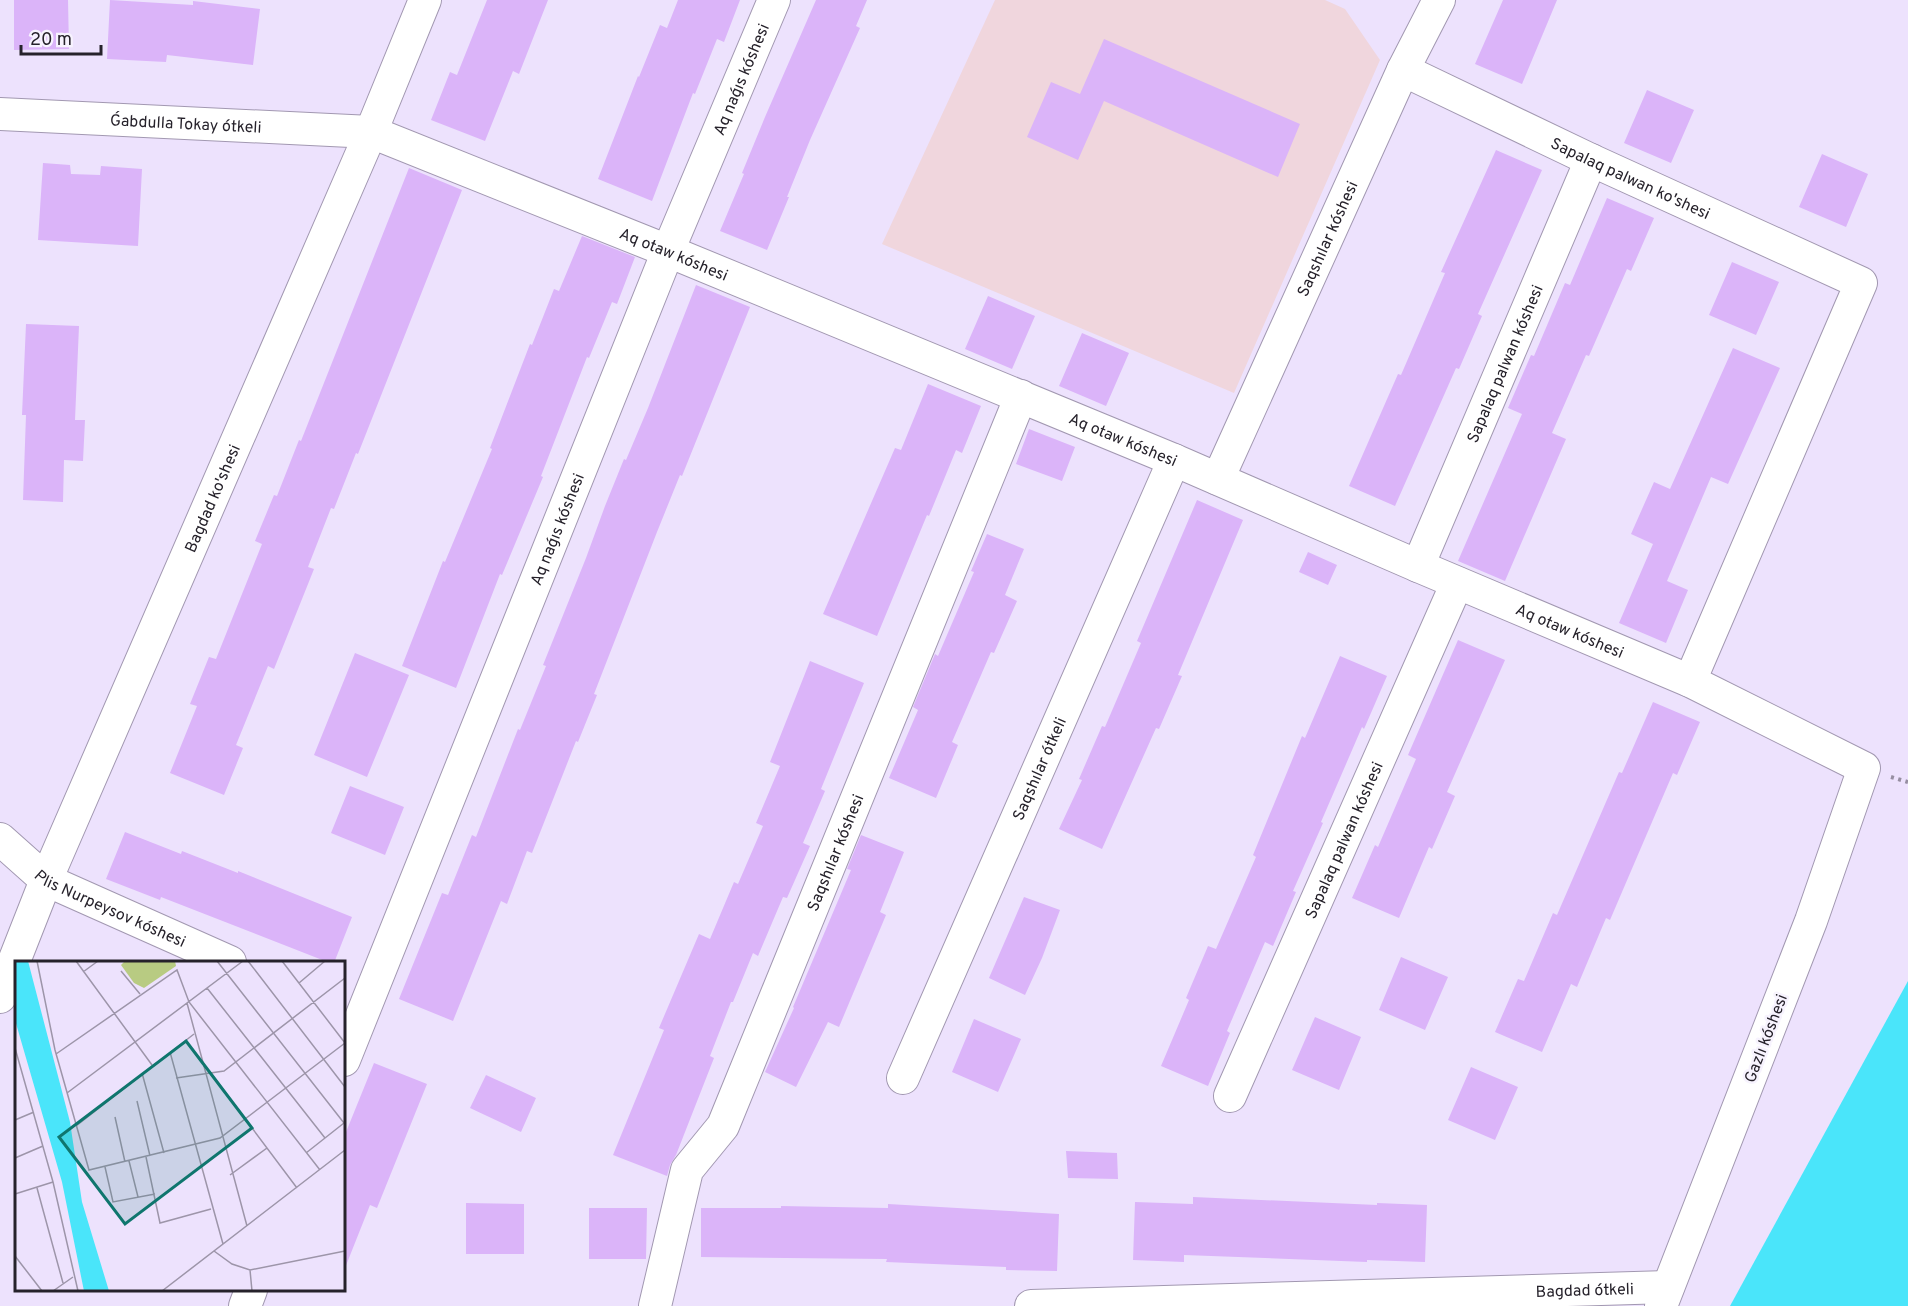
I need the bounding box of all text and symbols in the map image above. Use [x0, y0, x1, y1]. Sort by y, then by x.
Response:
scale bar [21, 18, 100, 56]
street label: Aq naǵıs kóshesi [710, 21, 775, 139]
text: 20 m [30, 29, 72, 52]
street label: Ǵabdulla Tokay ótkeli [109, 109, 262, 139]
street label: Sapalaq palwan ko'shesi [1547, 134, 1713, 225]
street label: Saqshılar kóshesi [1294, 178, 1363, 300]
street label: Aq otaw kóshesi [616, 225, 731, 287]
street label: Sapalaq palwan kóshesi [1464, 282, 1549, 446]
street label: Aq otaw kóshesi [1065, 410, 1180, 472]
street label: Bagdad ko'shesi [181, 442, 246, 556]
street label: Aq naǵıs kóshesi [527, 471, 590, 589]
street label: Aq otaw kóshesi [1512, 600, 1626, 664]
street label: Saqshılar ótkeli [1009, 715, 1072, 824]
street label: Sapalaq palwan kóshesi [1302, 759, 1389, 922]
street label: Saqshılar kóshesi [804, 792, 869, 915]
street label: Plis Nurpeysov kóshesi [29, 866, 188, 953]
inset map [15, 961, 345, 1291]
street label: Gazlı kóshesi [1741, 992, 1793, 1086]
street label: Bagdad ótkeli [1535, 1280, 1634, 1303]

